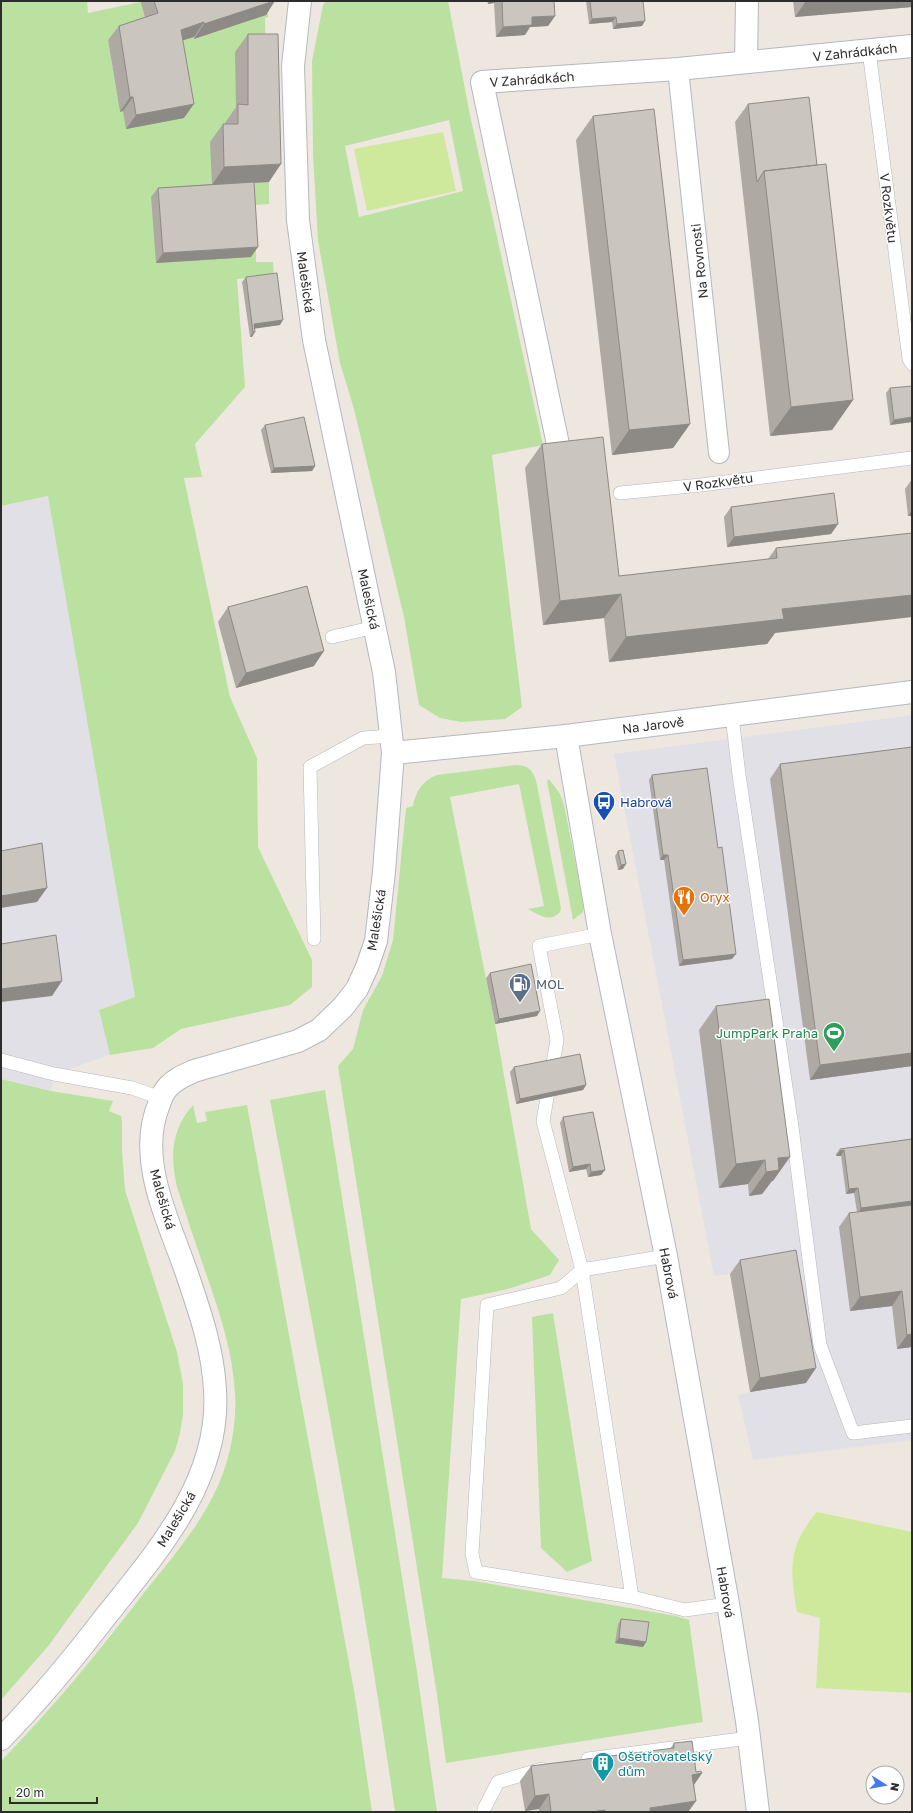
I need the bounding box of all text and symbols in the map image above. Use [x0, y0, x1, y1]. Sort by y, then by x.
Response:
street label: V Zahrádkách [812, 40, 898, 64]
street label: V Zahrádkách [489, 68, 575, 90]
street label: V Rozkvětu [877, 172, 901, 244]
street label: Na Rovnosti [687, 223, 711, 299]
street label: Malešická [294, 250, 318, 314]
street label: V Rozkvětu [682, 469, 754, 495]
street label: Malešická [355, 567, 383, 631]
street label: Na Jarově [621, 713, 685, 737]
bus stop icon: Habrová [591, 789, 617, 822]
place label: Habrová [620, 794, 672, 810]
restaurant icon: Oryx [671, 884, 697, 917]
street label: Malešická [363, 888, 389, 952]
place label: Oryx [700, 889, 730, 905]
fuel station icon: MOL [507, 971, 533, 1004]
place label: MOL [536, 976, 565, 992]
sports icon: JumpPark Praha [821, 1020, 847, 1053]
place label: JumpPark Praha [716, 1025, 818, 1041]
street label: Malešická [147, 1167, 179, 1231]
street label: Habrová [656, 1246, 682, 1300]
street label: Malešická [153, 1488, 199, 1550]
street label: Habrová [714, 1565, 738, 1619]
place label: Ošetřovatelský dům [618, 1748, 713, 1779]
building icon: Ošetřovatelský dům [590, 1750, 616, 1783]
north arrow [865, 1765, 905, 1805]
scale bar [10, 1779, 97, 1805]
text: N [888, 1782, 902, 1792]
text: 20 m [16, 1785, 44, 1800]

